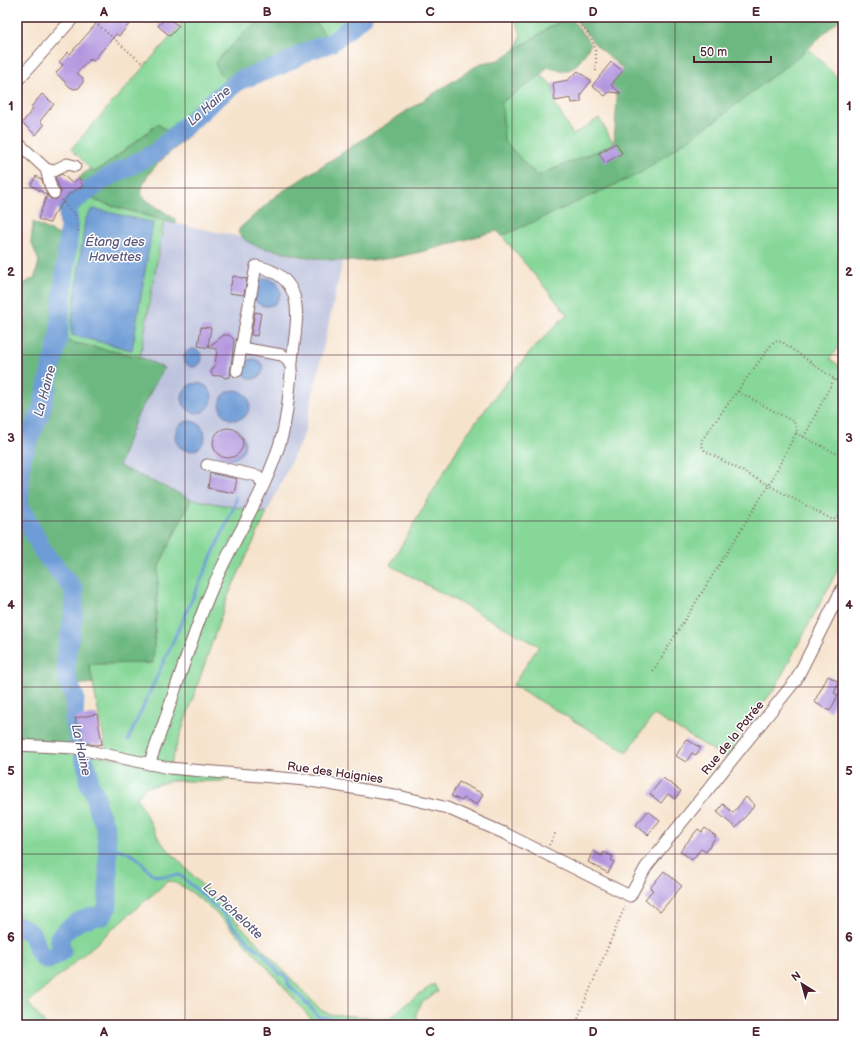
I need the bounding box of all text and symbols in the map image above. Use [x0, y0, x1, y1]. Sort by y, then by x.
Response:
text: A [99, 4, 108, 20]
text: B [262, 4, 272, 20]
text: C [425, 4, 435, 20]
text: D [588, 4, 598, 20]
text: E [752, 4, 761, 20]
scale bar [694, 38, 771, 64]
text: 50 m [700, 45, 727, 60]
water label: La Haine [184, 83, 234, 129]
text: 1 [8, 98, 14, 114]
text: 1 [846, 98, 852, 114]
water label: Étang des Havettes [85, 234, 145, 265]
text: 2 [7, 264, 15, 280]
text: 2 [845, 264, 853, 280]
water label: La Haine [31, 363, 60, 418]
text: 3 [7, 430, 15, 446]
text: 3 [845, 430, 853, 446]
text: 4 [7, 597, 15, 613]
text: 4 [845, 597, 853, 613]
street label: Rue de la Potrée [698, 698, 768, 778]
water label: La Haine [68, 723, 94, 778]
street label: Rue des Haignies [286, 759, 384, 787]
text: 5 [7, 763, 15, 779]
text: 5 [845, 763, 853, 779]
water label: La Pichelotte [200, 879, 267, 943]
text: 6 [7, 929, 15, 945]
text: 6 [845, 929, 853, 945]
north arrow [782, 964, 822, 1004]
text: N [789, 969, 803, 984]
text: A [99, 1024, 108, 1040]
text: B [262, 1024, 272, 1040]
text: C [425, 1024, 435, 1040]
text: D [588, 1024, 598, 1040]
text: E [752, 1024, 761, 1040]

